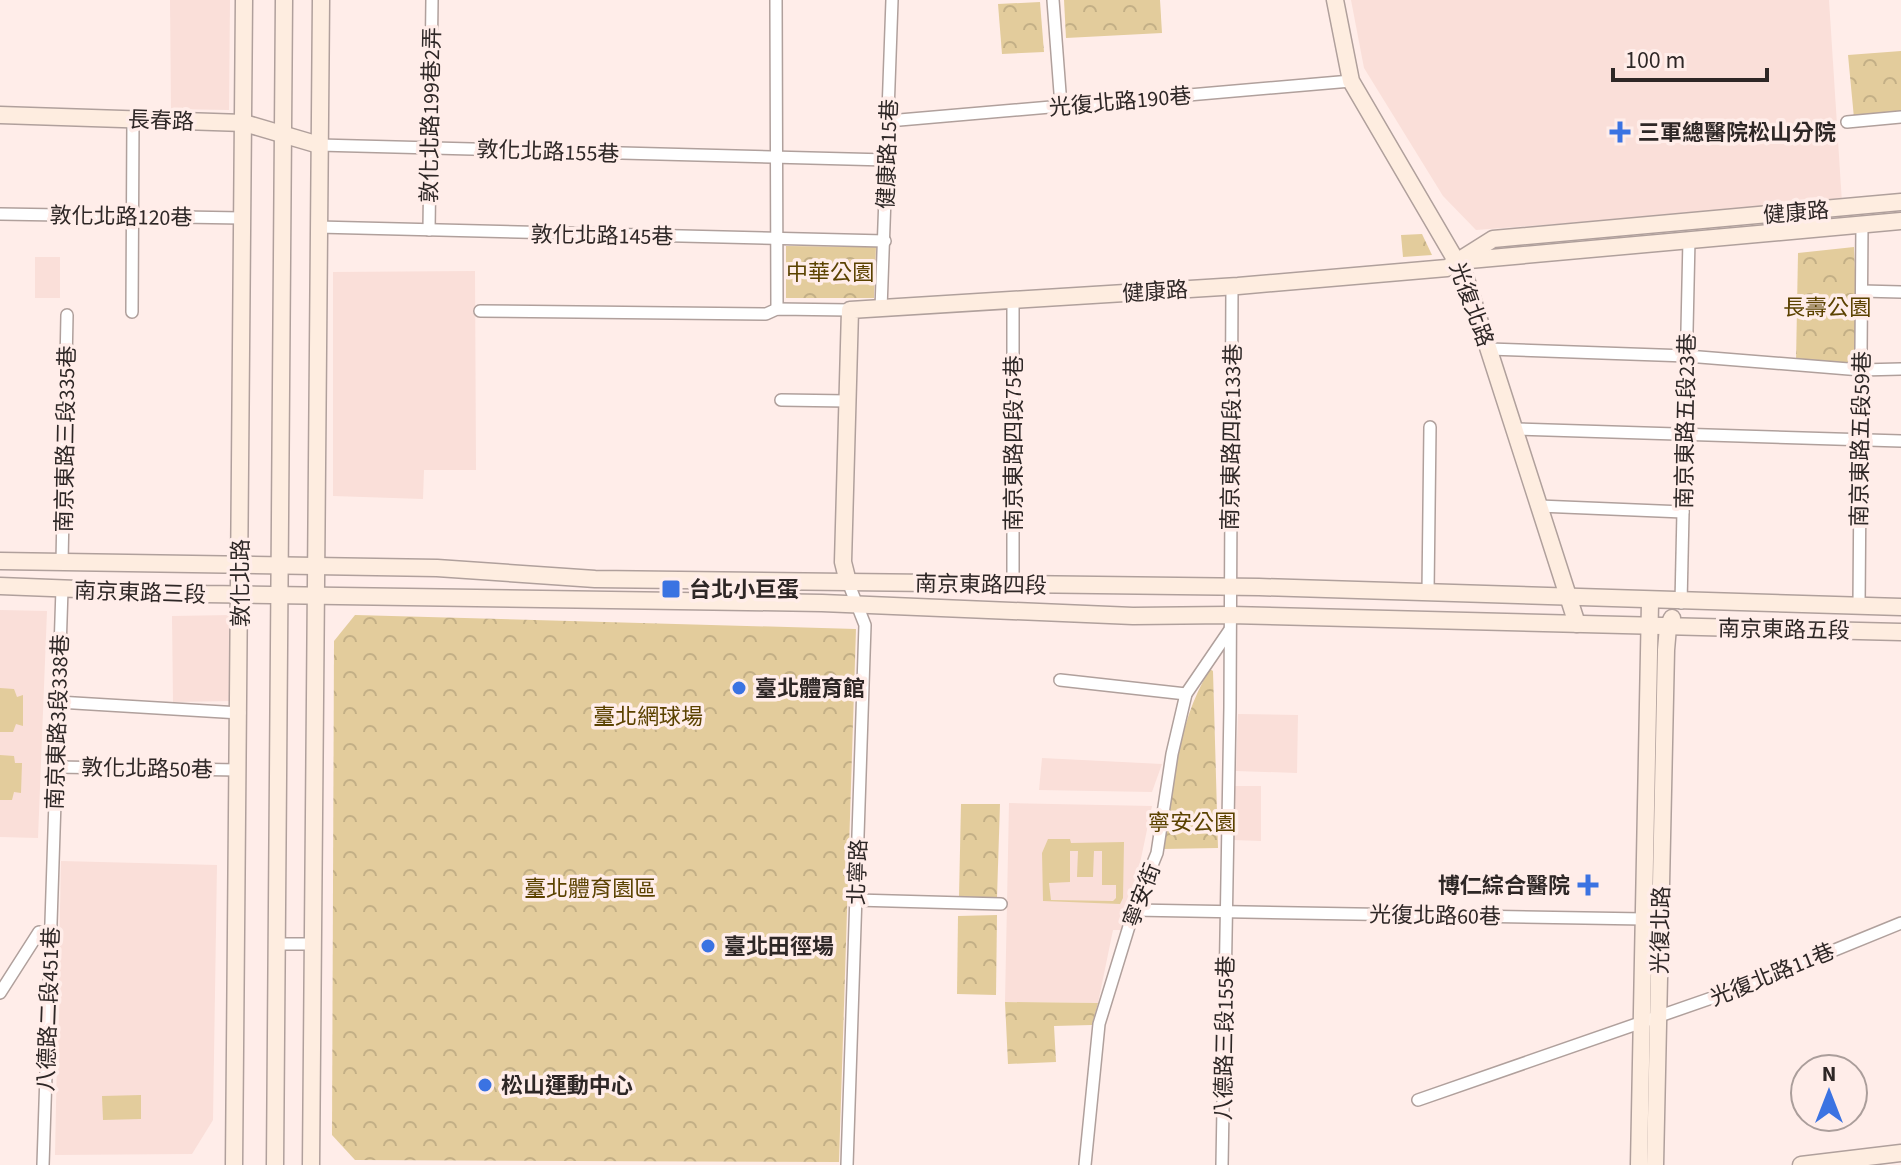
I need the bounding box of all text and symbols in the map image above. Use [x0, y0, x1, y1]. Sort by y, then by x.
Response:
street label: 敦化北路199巷2弄 [413, 27, 449, 203]
scale bar [1613, 32, 1767, 82]
text: 100 m [1625, 43, 1685, 78]
street label: 光復北路190巷 [1048, 80, 1193, 124]
street label: 健康路15巷 [870, 99, 906, 209]
street label: 長春路 [127, 104, 195, 138]
place label: 三軍總醫院松山分院 [1638, 117, 1836, 149]
marker: 三軍總醫院松山分院 [1609, 121, 1631, 143]
street label: 敦化北路155巷 [476, 134, 620, 170]
street label: 健康路 [1762, 194, 1830, 232]
street label: 敦化北路120巷 [49, 200, 193, 234]
street label: 敦化北路145巷 [530, 219, 674, 253]
park label: 中華公園 [786, 257, 874, 289]
street label: 光復北路 [1441, 258, 1501, 351]
street label: 健康路 [1121, 274, 1189, 310]
park label: 長壽公園 [1783, 292, 1871, 324]
street label: 南京東路五段23巷 [1668, 333, 1704, 509]
street label: 南京東路四段133巷 [1214, 343, 1250, 531]
street label: 南京東路三段335巷 [48, 345, 84, 533]
street label: 南京東路五段59巷 [1843, 351, 1879, 527]
street label: 南京東路四段75巷 [998, 355, 1030, 531]
street label: 敦化北路 [225, 539, 257, 627]
street label: 南京東路四段 [915, 568, 1047, 602]
place label: 台北小巨蛋 [689, 574, 799, 606]
street label: 南京東路三段 [73, 575, 206, 611]
marker: 台北小巨蛋 [660, 578, 682, 600]
street label: 南京東路五段 [1718, 613, 1850, 647]
street label: 南京東路3段338巷 [39, 634, 77, 810]
place label: 臺北體育館 [755, 673, 865, 705]
marker: 臺北體育館 [730, 679, 748, 697]
park label: 臺北網球場 [593, 701, 703, 733]
street label: 敦化北路50巷 [81, 752, 213, 786]
park label: 寧安公園 [1148, 807, 1236, 839]
street label: 北寧路 [841, 838, 875, 906]
street label: 寧安街 [1115, 859, 1169, 932]
place label: 博仁綜合醫院 [1438, 870, 1570, 902]
park label: 臺北體育園區 [524, 873, 656, 905]
marker: 博仁綜合醫院 [1577, 874, 1599, 896]
street label: 光復北路 [1644, 886, 1678, 974]
street label: 光復北路60巷 [1369, 899, 1501, 933]
street label: 八德路二段451巷 [30, 926, 68, 1092]
place label: 臺北田徑場 [724, 931, 834, 963]
street label: 光復北路11巷 [1705, 935, 1840, 1014]
marker: 臺北田徑場 [699, 937, 717, 955]
street label: 八德路三段155巷 [1208, 955, 1242, 1121]
north arrow [1789, 1053, 1869, 1133]
text: N [1822, 1058, 1836, 1090]
place label: 松山運動中心 [501, 1070, 633, 1102]
marker: 松山運動中心 [476, 1076, 494, 1094]

